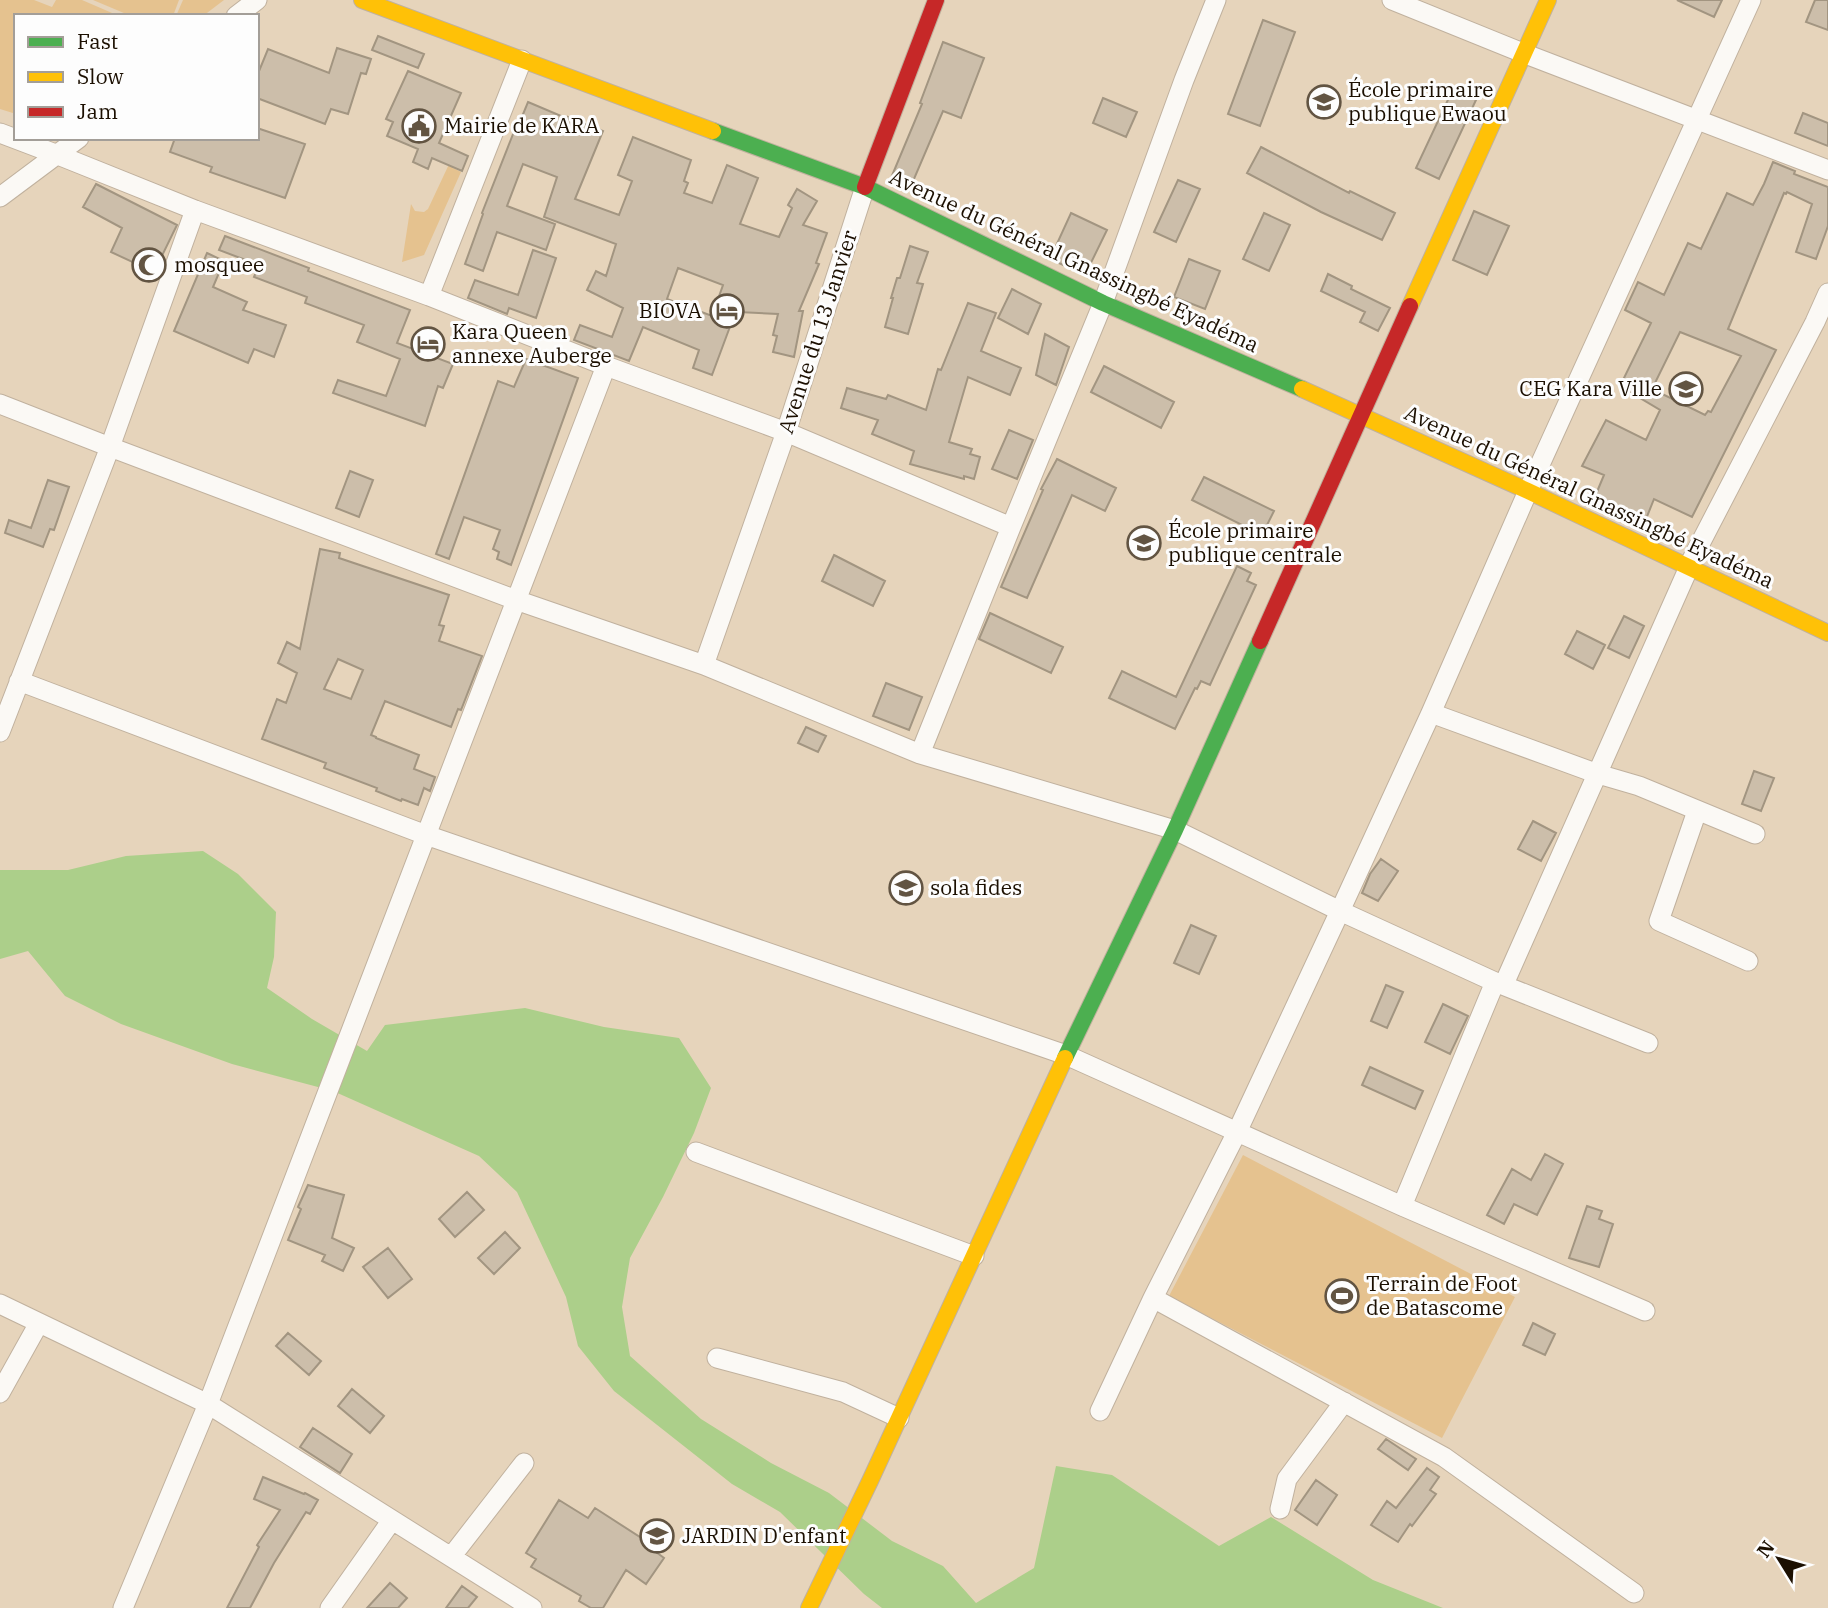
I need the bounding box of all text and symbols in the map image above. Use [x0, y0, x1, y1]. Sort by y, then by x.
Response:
legend [14, 14, 259, 140]
text: Fast [77, 27, 118, 55]
text: Slow [77, 62, 124, 90]
place label: École primaire publique Ewaou [1348, 75, 1507, 127]
school or university icon: École primaire publique Ewaou [1305, 83, 1343, 121]
text: Jam [77, 97, 118, 125]
public building icon: Mairie de KARA [400, 107, 438, 145]
place label: Mairie de KARA [444, 111, 600, 139]
street label: Avenue du Général Gnassingbé Eyadéma [885, 162, 1264, 358]
street label: Avenue du 13 Janvier [771, 226, 863, 437]
mosque icon: mosquee [130, 246, 168, 284]
place label: mosquee [174, 250, 264, 278]
hotel icon: BIOVA [708, 292, 746, 330]
place label: BIOVA [639, 296, 703, 324]
place label: Kara Queen annexe Auberge [452, 317, 612, 369]
hotel icon: Kara Queen annexe Auberge [409, 325, 447, 363]
school or university icon: CEG Kara Ville [1667, 370, 1705, 408]
place label: CEG Kara Ville [1519, 374, 1662, 402]
street label: Avenue du Général Gnassingbé Eyadéma [1400, 398, 1779, 594]
place label: École primaire publique centrale [1168, 516, 1342, 568]
school or university icon: École primaire publique centrale [1125, 524, 1163, 562]
school or university icon: sola fides [887, 869, 925, 907]
place label: sola fides [930, 873, 1022, 901]
place label: Terrain de Foot de Batascome [1366, 1269, 1518, 1321]
sports icon: Terrain de Foot de Batascome [1323, 1277, 1361, 1315]
school or university icon: JARDIN D'enfant [638, 1517, 676, 1555]
place label: JARDIN D'enfant [682, 1521, 846, 1549]
north arrow [1744, 1524, 1814, 1594]
text: N [1751, 1536, 1780, 1562]

